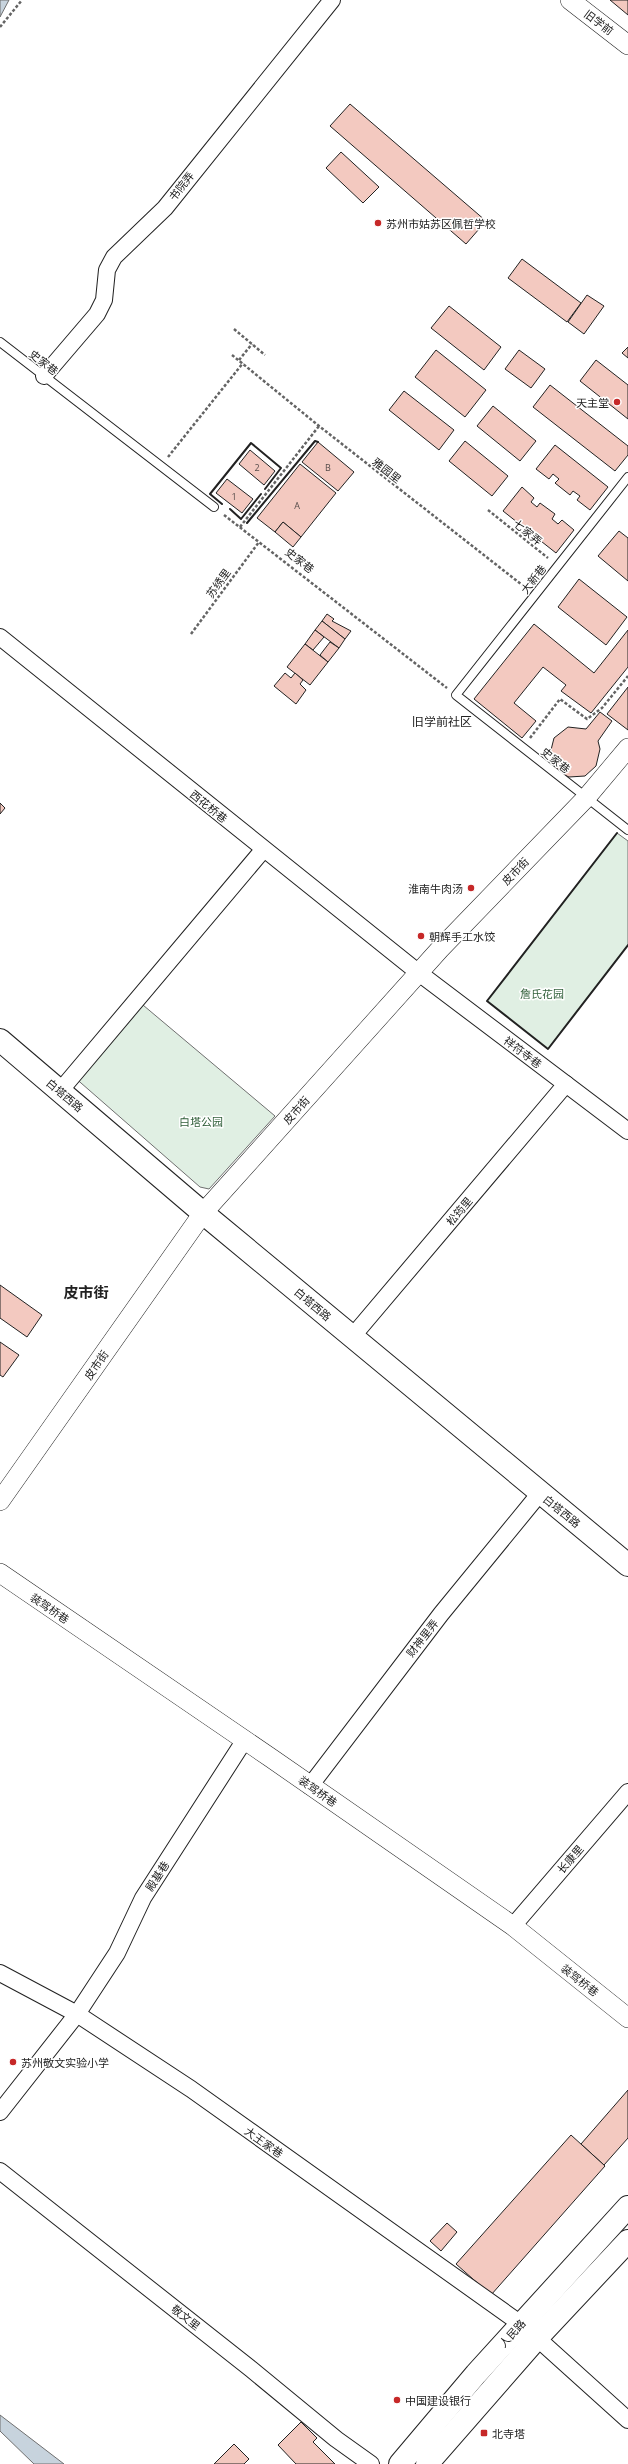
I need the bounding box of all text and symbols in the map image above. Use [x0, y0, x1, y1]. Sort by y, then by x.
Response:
street label: 旧学前 [581, 6, 617, 38]
street label: 书院弄 [165, 168, 197, 204]
place label: 苏州市姑苏区佩哲学校 [386, 216, 496, 231]
marker: 苏州市姑苏区佩哲学校 [373, 218, 383, 228]
street label: 史家巷 [26, 346, 62, 378]
place label: 天主堂 [576, 395, 609, 410]
marker: 天主堂 [612, 397, 622, 407]
street label: 雅园里 [369, 454, 405, 486]
house number: 2 [254, 461, 260, 474]
house number: B [325, 461, 331, 474]
house number: 1 [231, 490, 237, 503]
house number: A [294, 499, 300, 512]
street label: 七家弄 [510, 516, 546, 548]
street label: 史家巷 [282, 544, 318, 576]
street label: 大新巷 [517, 561, 549, 597]
street label: 苏绣里 [202, 565, 234, 601]
district label: 旧学前社区 [412, 713, 472, 730]
street label: 史家巷 [538, 744, 574, 776]
street label: 西花桥巷 [187, 786, 231, 826]
street label: 皮市街 [498, 854, 532, 888]
place label: 淮南牛肉汤 [408, 881, 463, 896]
marker: 淮南牛肉汤 [466, 883, 476, 893]
place label: 朝辉手工水饺 [429, 929, 495, 944]
marker: 朝辉手工水饺 [416, 931, 426, 941]
park label: 詹氏花园 [520, 986, 564, 1001]
street label: 祥符寺巷 [501, 1033, 545, 1071]
street label: 白塔西路 [43, 1075, 87, 1115]
street label: 皮市街 [279, 1093, 313, 1127]
park label: 白塔公园 [179, 1114, 223, 1129]
street label: 松筠里 [443, 1194, 475, 1228]
district label: 皮市街 [63, 1282, 109, 1302]
street label: 白塔西路 [291, 1284, 335, 1324]
street label: 皮市街 [80, 1347, 112, 1383]
street label: 白塔西路 [540, 1491, 584, 1531]
street label: 装驾桥巷 [28, 1589, 72, 1627]
street label: 财神里弄 [403, 1616, 441, 1660]
street label: 装驾桥巷 [296, 1772, 340, 1810]
street label: 长康里 [554, 1842, 586, 1876]
street label: 殿基巷 [142, 1858, 172, 1894]
street label: 装驾桥巷 [558, 1961, 602, 1999]
place label: 苏州敬文实验小学 [21, 2055, 109, 2070]
marker: 苏州敬文实验小学 [8, 2057, 18, 2067]
street label: 大王家巷 [242, 2123, 286, 2161]
street label: 敬文里 [168, 2301, 204, 2333]
street label: 人民路 [495, 2316, 529, 2350]
place label: 中国建设银行 [405, 2393, 471, 2408]
marker: 中国建设银行 [392, 2395, 402, 2405]
place label: 北寺塔 [492, 2426, 525, 2441]
marker: 北寺塔 [479, 2428, 489, 2438]

